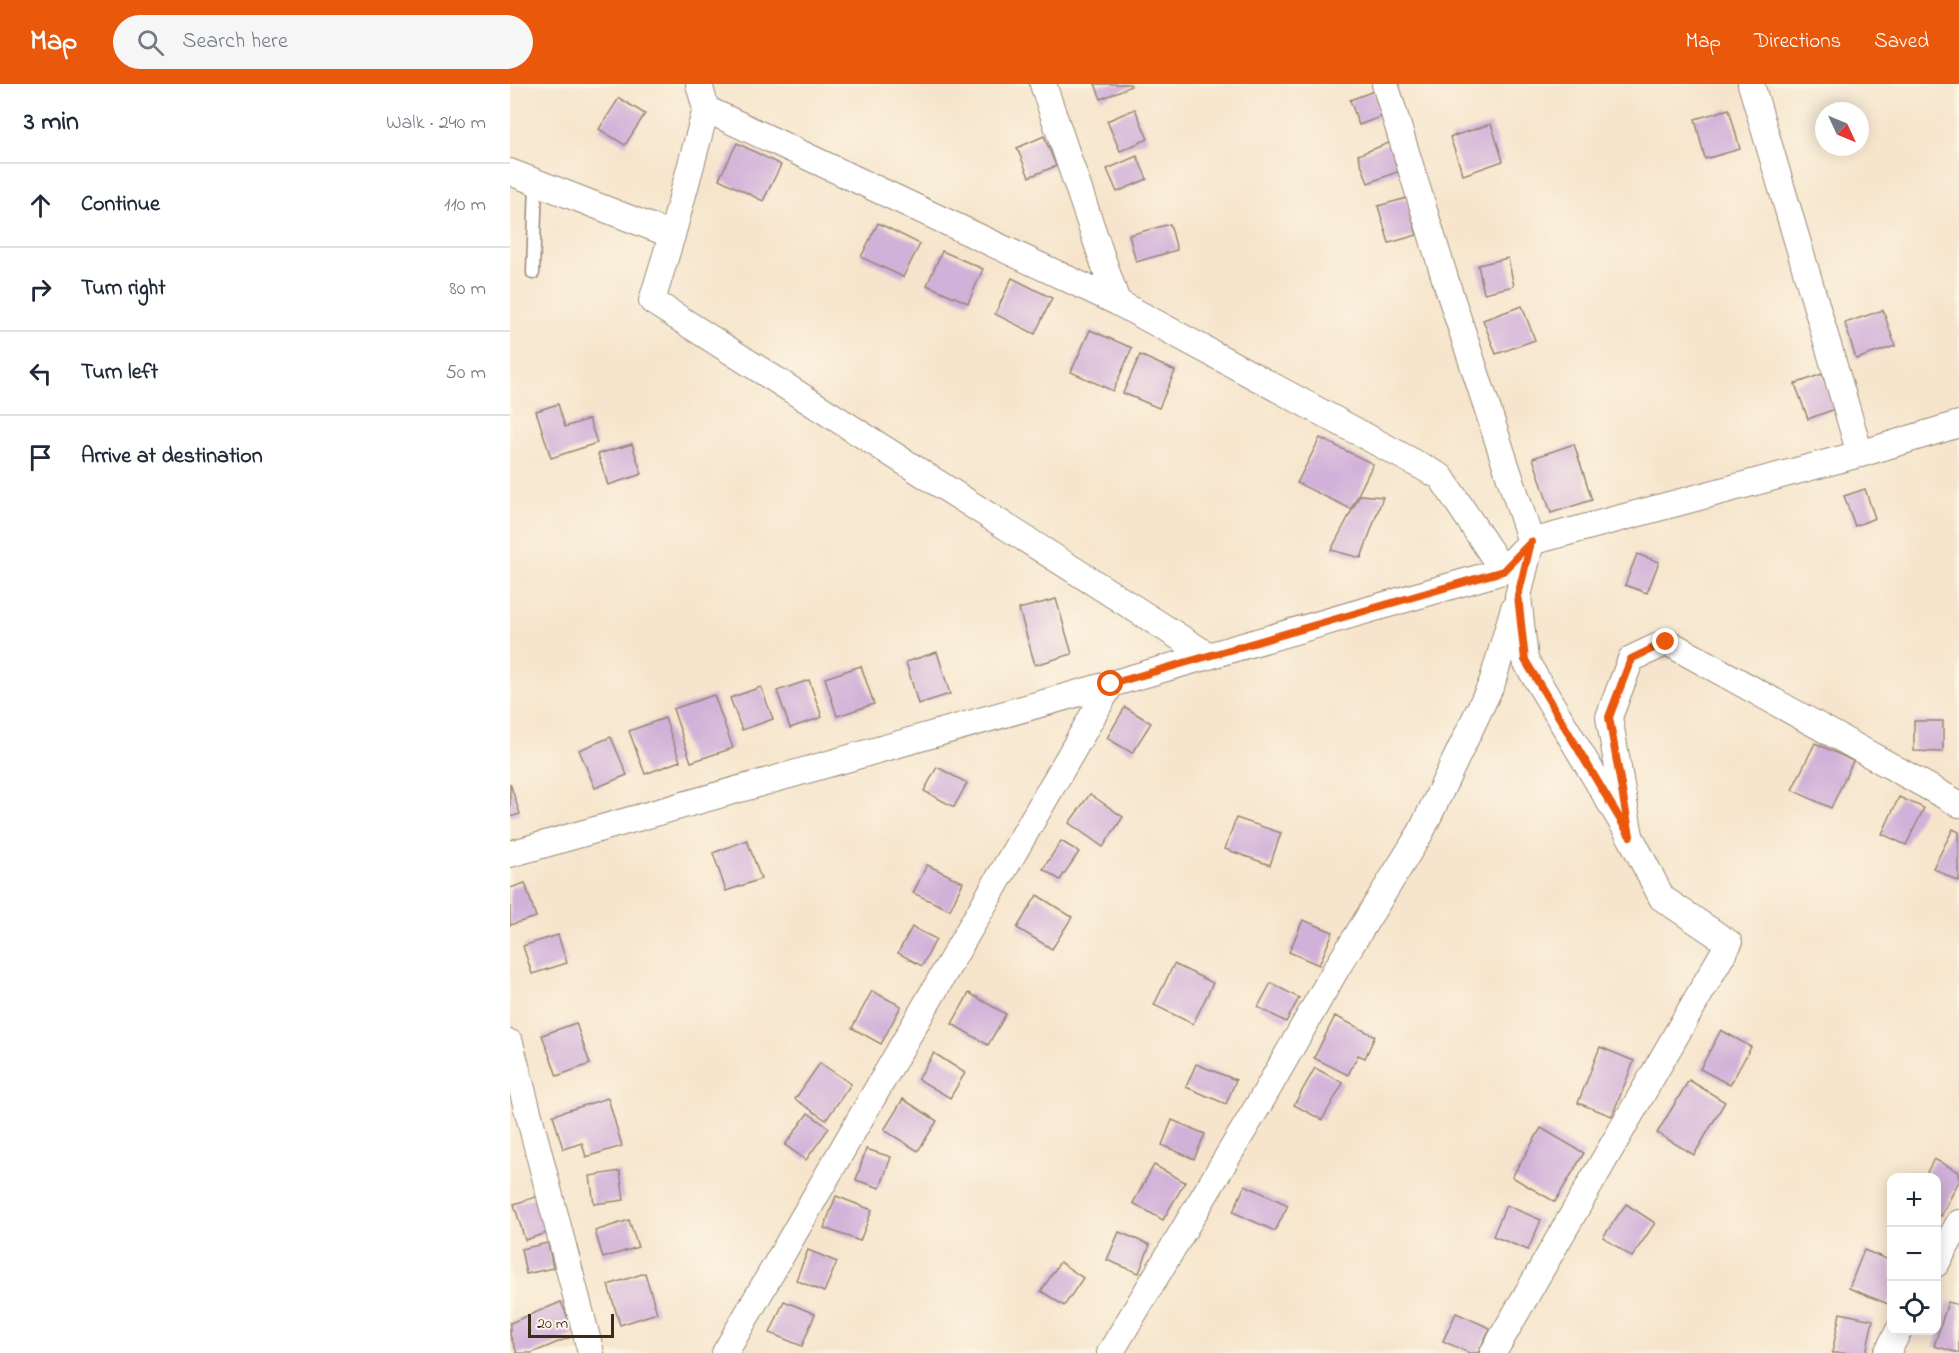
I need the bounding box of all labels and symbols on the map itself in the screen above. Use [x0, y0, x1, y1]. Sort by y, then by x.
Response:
north arrow [1815, 102, 1869, 156]
route end [1652, 628, 1678, 654]
route start [1097, 670, 1123, 696]
scale bar [528, 1311, 614, 1338]

